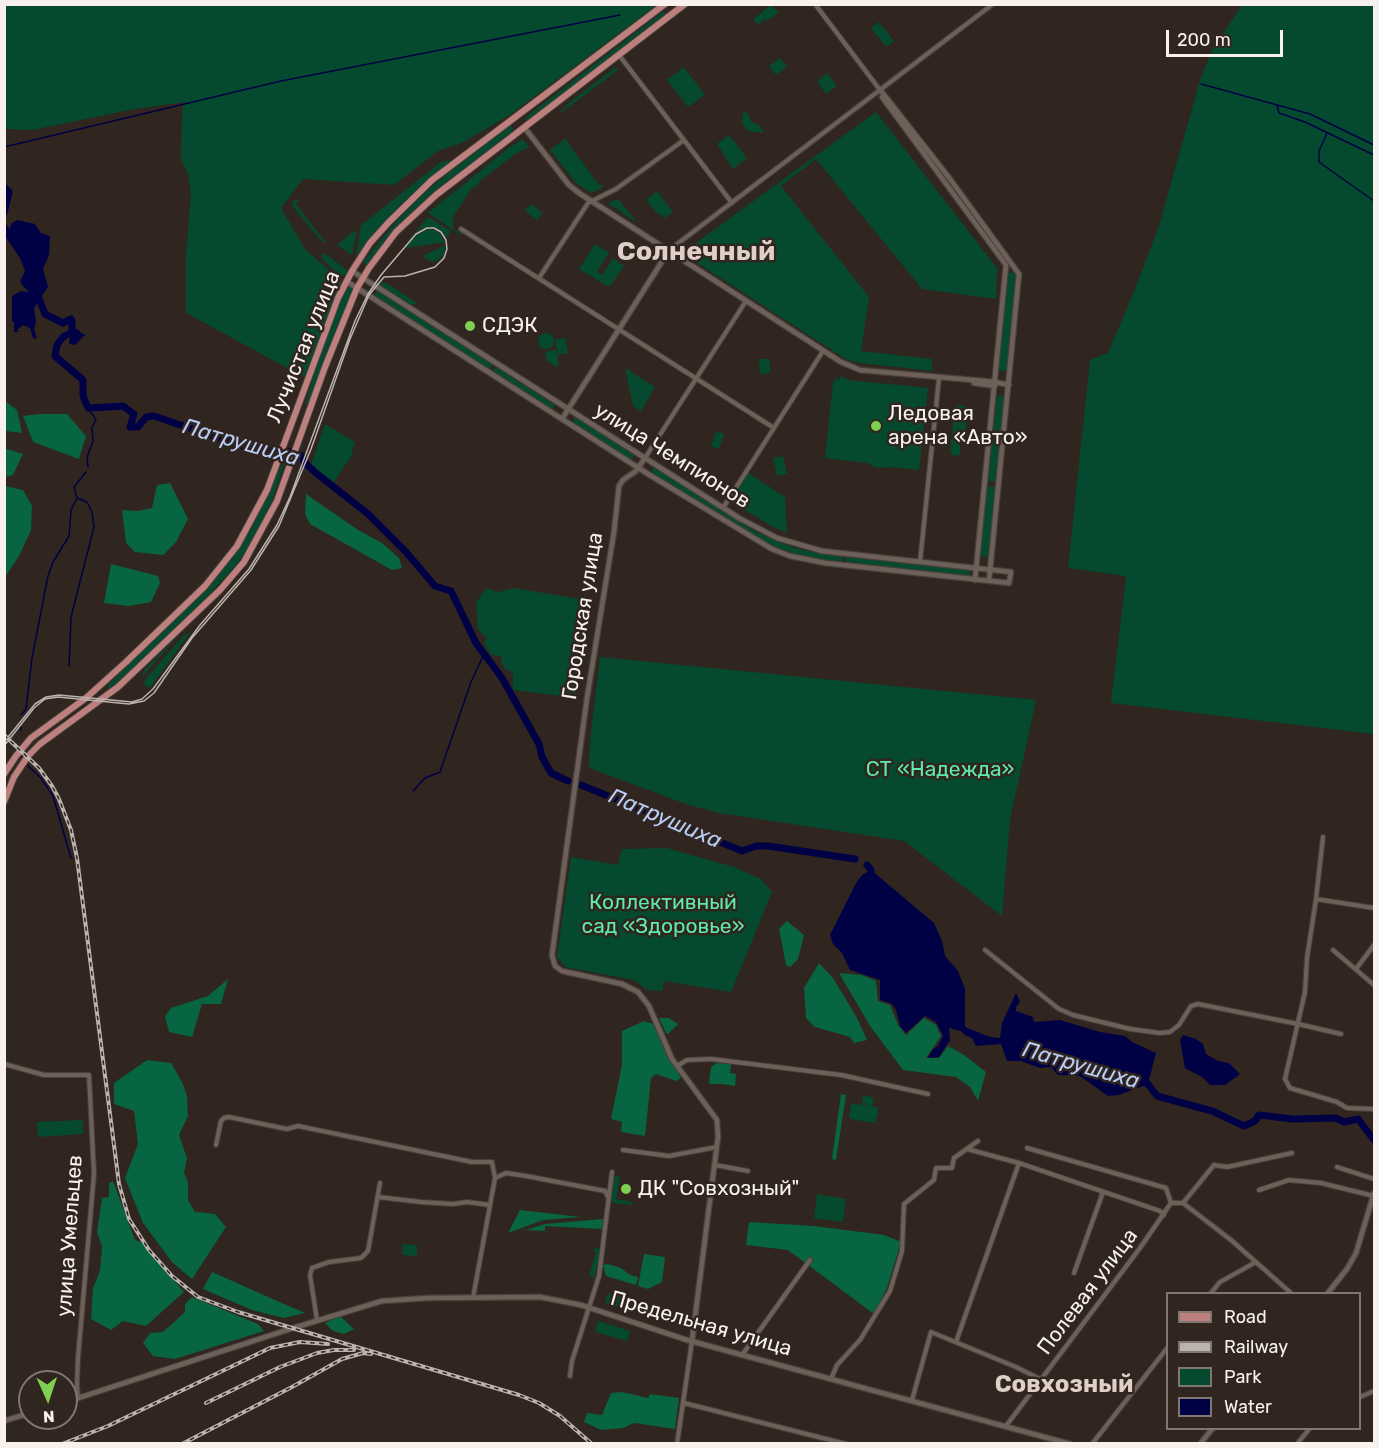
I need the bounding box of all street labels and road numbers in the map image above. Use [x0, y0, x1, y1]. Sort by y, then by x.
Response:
street label: Лучистая улица [262, 267, 346, 427]
street label: улица Чемпионов [589, 398, 755, 514]
street label: Городская улица [557, 531, 609, 701]
street label: улица Умельцев [52, 1154, 88, 1318]
street label: Полевая улица [1032, 1224, 1144, 1360]
street label: Предельная улица [607, 1286, 795, 1362]

